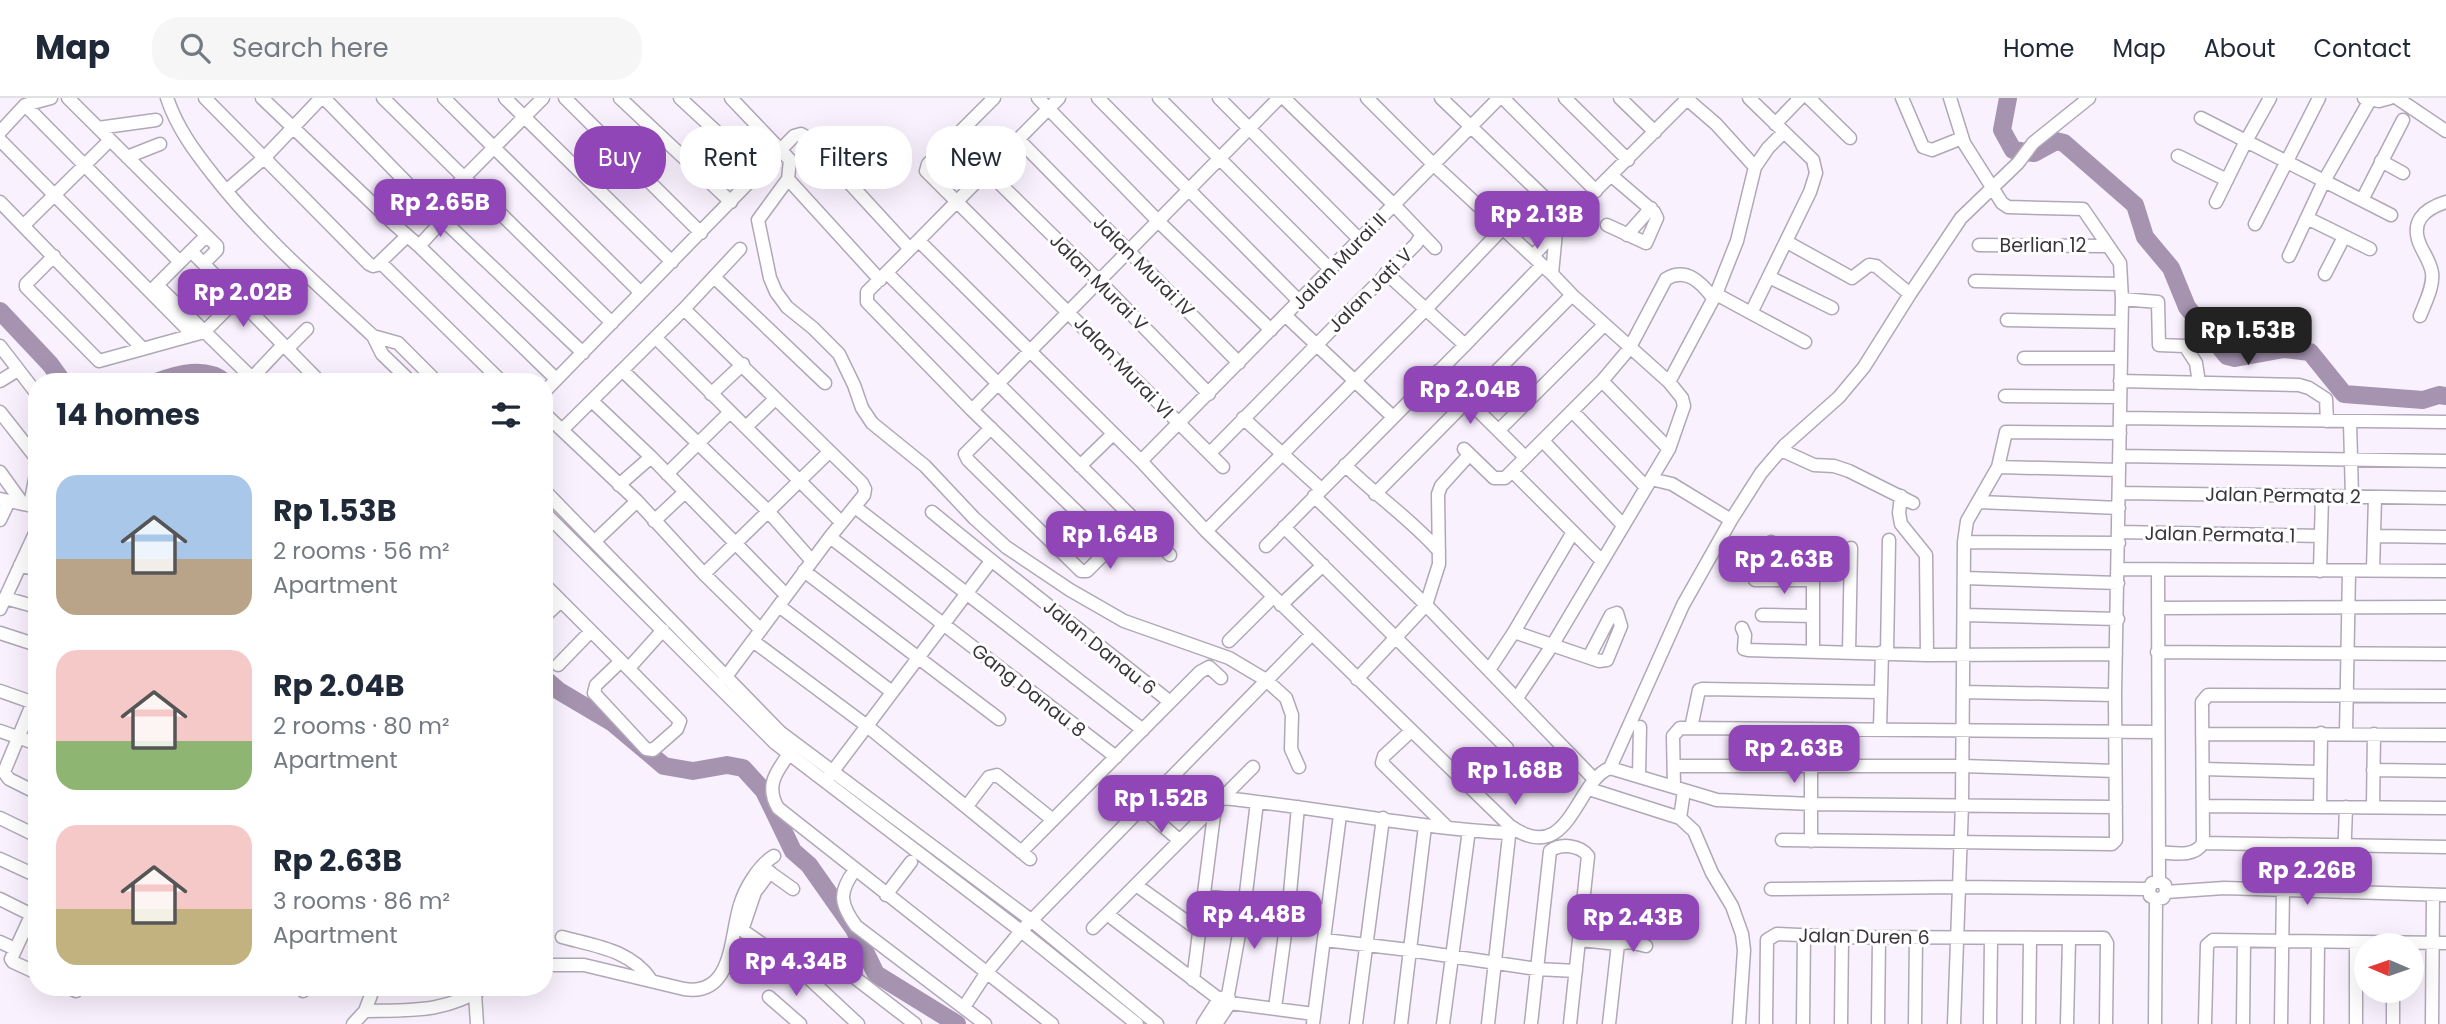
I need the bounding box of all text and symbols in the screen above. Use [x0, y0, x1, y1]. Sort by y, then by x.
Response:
search box [152, 17, 642, 80]
text: Map [35, 24, 110, 71]
icon: search [176, 29, 214, 67]
text: Search here [232, 30, 389, 66]
text: Home [2003, 32, 2075, 65]
text: Map [2113, 32, 2166, 65]
text: About [2204, 32, 2275, 65]
text: Contact [2313, 32, 2411, 65]
chip: Buy [574, 126, 666, 189]
chip: Rent [680, 126, 781, 189]
chip: Filters [795, 126, 912, 189]
chip: New [926, 126, 1026, 189]
pin: Rp 2.65B [368, 180, 512, 239]
text: Rp 2.65B [390, 186, 490, 218]
pin: Rp 2.13B [1465, 192, 1609, 251]
text: Rp 2.13B [1491, 198, 1583, 230]
street label: Jalan Murai II [1286, 207, 1393, 316]
street label: Jalan Murai IV [1087, 210, 1200, 323]
street label: Jalan Murai V [1044, 227, 1154, 338]
street label: Berlian 12 [2000, 232, 2087, 259]
street label: Jalan Jati V [1322, 242, 1419, 339]
pin: Rp 2.02B [171, 270, 315, 329]
text: Rp 2.02B [194, 276, 292, 308]
pin: Rp 1.53B [2176, 308, 2320, 367]
street label: Jalan Murai VI [1068, 310, 1180, 425]
text: Rp 1.53B [2201, 314, 2295, 346]
pin: Rp 2.04B [1398, 366, 1542, 426]
text: Rp 2.04B [1420, 373, 1520, 405]
text: 14 homes [56, 393, 200, 436]
icon: filters [487, 396, 525, 434]
street label: Jalan Permata 2 [2205, 481, 2361, 510]
text: Rp 1.53B [273, 489, 396, 532]
icon: home [112, 503, 196, 587]
pin: Rp 1.64B [1038, 512, 1182, 571]
text: Rp 1.64B [1062, 518, 1158, 550]
street label: Jalan Permata 1 [2144, 520, 2296, 549]
text: 2 rooms · 56 m² [273, 535, 450, 567]
pin: Rp 2.63B [1712, 536, 1856, 596]
text: Rp 2.63B [1735, 543, 1833, 575]
text: Apartment [273, 569, 398, 601]
street label: Jalan Danau 6 [1037, 593, 1162, 701]
street label: Gang Danau 8 [966, 637, 1091, 744]
text: Rp 2.04B [273, 664, 405, 707]
icon: home [112, 678, 196, 762]
text: 2 rooms · 80 m² [273, 710, 450, 742]
pin: Rp 2.63B [1722, 726, 1866, 785]
text: Rp 2.63B [1745, 732, 1843, 764]
text: Apartment [273, 744, 398, 776]
pin: Rp 1.68B [1443, 748, 1587, 807]
text: Rp 1.68B [1467, 754, 1563, 786]
pin: Rp 1.52B [1089, 776, 1233, 835]
text: Rp 1.52B [1114, 782, 1208, 814]
text: Rp 2.63B [273, 839, 402, 882]
pin: Rp 2.26B [2235, 848, 2379, 907]
icon: home [112, 853, 196, 937]
text: Rp 2.26B [2258, 854, 2356, 886]
text: 3 rooms · 86 m² [273, 885, 450, 917]
pin: Rp 4.48B [1182, 892, 1326, 951]
pin: Rp 2.43B [1561, 894, 1705, 954]
text: Rp 4.48B [1202, 898, 1306, 930]
text: Rp 2.43B [1583, 901, 1683, 933]
text: Apartment [273, 919, 398, 951]
street label: Jalan Duren 6 [1798, 922, 1930, 951]
north arrow [2354, 933, 2424, 1003]
map controls [2354, 933, 2424, 1003]
pin: Rp 4.34B [724, 939, 868, 998]
text: Rp 4.34B [745, 945, 847, 977]

